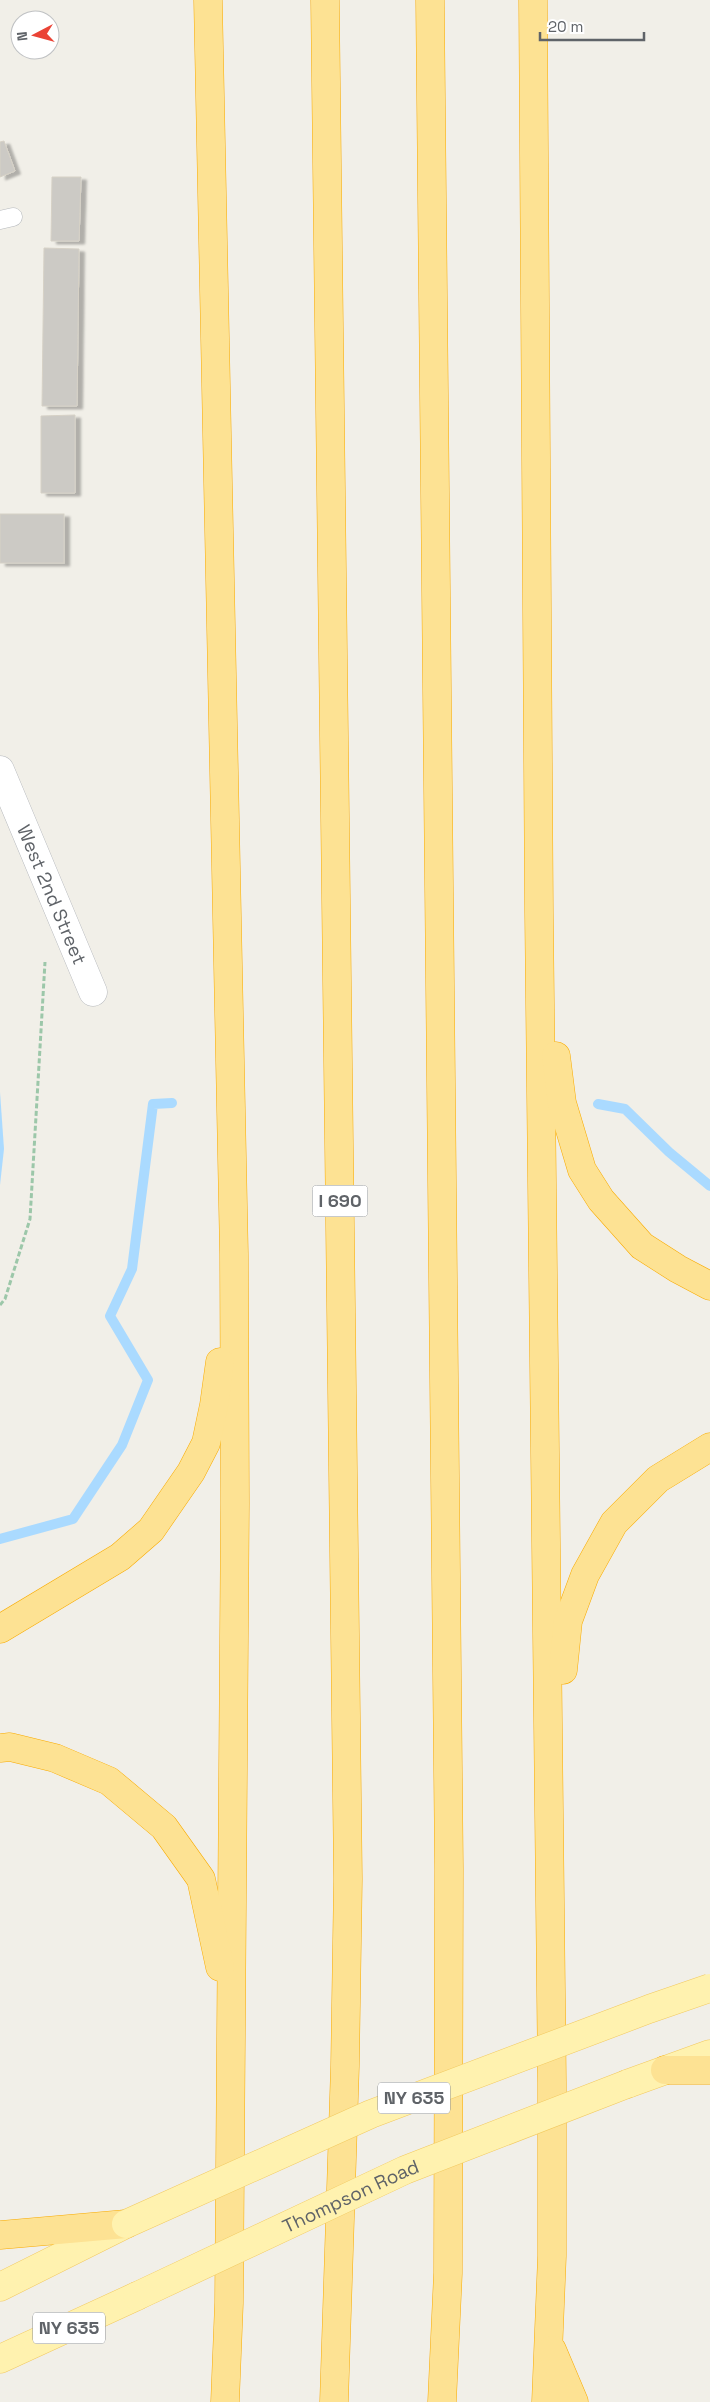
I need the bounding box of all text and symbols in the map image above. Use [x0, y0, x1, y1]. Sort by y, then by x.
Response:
north arrow [10, 10, 60, 60]
scale bar [540, 10, 644, 42]
text: 20 m [548, 17, 583, 36]
text: N [13, 31, 32, 42]
street label: West 2nd Street [11, 821, 92, 968]
road number: I 690 [312, 1186, 368, 1216]
road number: NY 635 [378, 2082, 450, 2114]
street label: Thompson Road [278, 2154, 423, 2239]
road number: NY 635 [33, 2312, 105, 2344]

